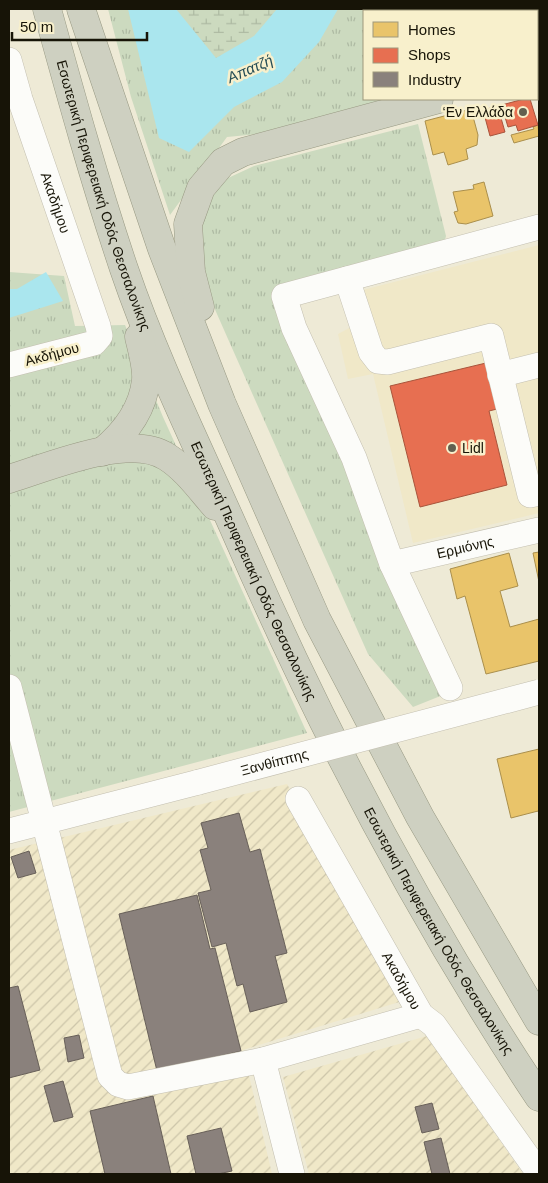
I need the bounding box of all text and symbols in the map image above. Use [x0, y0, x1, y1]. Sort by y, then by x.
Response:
scale bar [12, 10, 148, 42]
legend [363, 10, 538, 100]
text: 50 m [20, 18, 53, 35]
text: Homes [408, 21, 456, 38]
text: Shops [408, 46, 451, 63]
water label: Απατζή [223, 51, 275, 87]
street label: Εσωτερική Περιφερειακή Οδός Θεσσαλονίκης [54, 58, 154, 333]
text: Industry [408, 71, 462, 88]
place label: ‘Εν Ελλάδα [443, 104, 513, 120]
marker: ‘Εν Ελλάδα [517, 106, 529, 118]
street label: Ακαδήμου [38, 170, 73, 235]
street label: Ακδήμου [23, 339, 81, 369]
street label: Εσωτερική Περιφερειακή Οδός Θεσσαλονίκης [188, 439, 320, 703]
place label: Lidl [462, 440, 484, 456]
marker: Lidl [446, 442, 458, 454]
street label: Ερμιόνης [435, 533, 495, 561]
street label: Ξανθίππης [239, 745, 310, 779]
street label: Εσωτερική Περιφερειακή Οδός Θεσσαλονίκης [361, 805, 517, 1057]
street label: Ακαδήμου [379, 949, 424, 1012]

